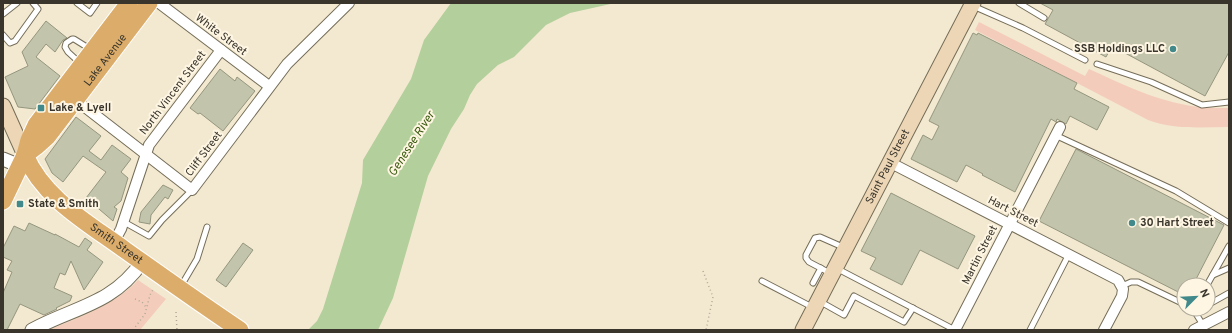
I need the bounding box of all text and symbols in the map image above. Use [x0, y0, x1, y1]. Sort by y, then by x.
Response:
street label: White Street [192, 11, 250, 59]
street label: Lake Avenue [81, 31, 130, 89]
place label: SSB Holdings LLC [1074, 42, 1165, 56]
marker: SSB Holdings LLC [1168, 44, 1178, 54]
street label: North Vincent Street [137, 48, 209, 138]
place label: Lake & Lyell [49, 101, 111, 115]
marker: Lake & Lyell [36, 103, 46, 113]
water label: Genesee River [385, 107, 440, 180]
street label: Saint Paul Street [863, 127, 913, 207]
street label: Cliff Street [182, 129, 226, 179]
street label: Hart Street [985, 193, 1041, 231]
place label: State & Smith [28, 197, 99, 211]
marker: State & Smith [15, 199, 25, 209]
place label: 30 Hart Street [1140, 216, 1214, 230]
marker: 30 Hart Street [1127, 218, 1137, 228]
street label: Smith Street [87, 220, 145, 267]
street label: Martin Street [959, 223, 1001, 287]
north arrow [1176, 277, 1216, 317]
text: N [1196, 287, 1212, 300]

